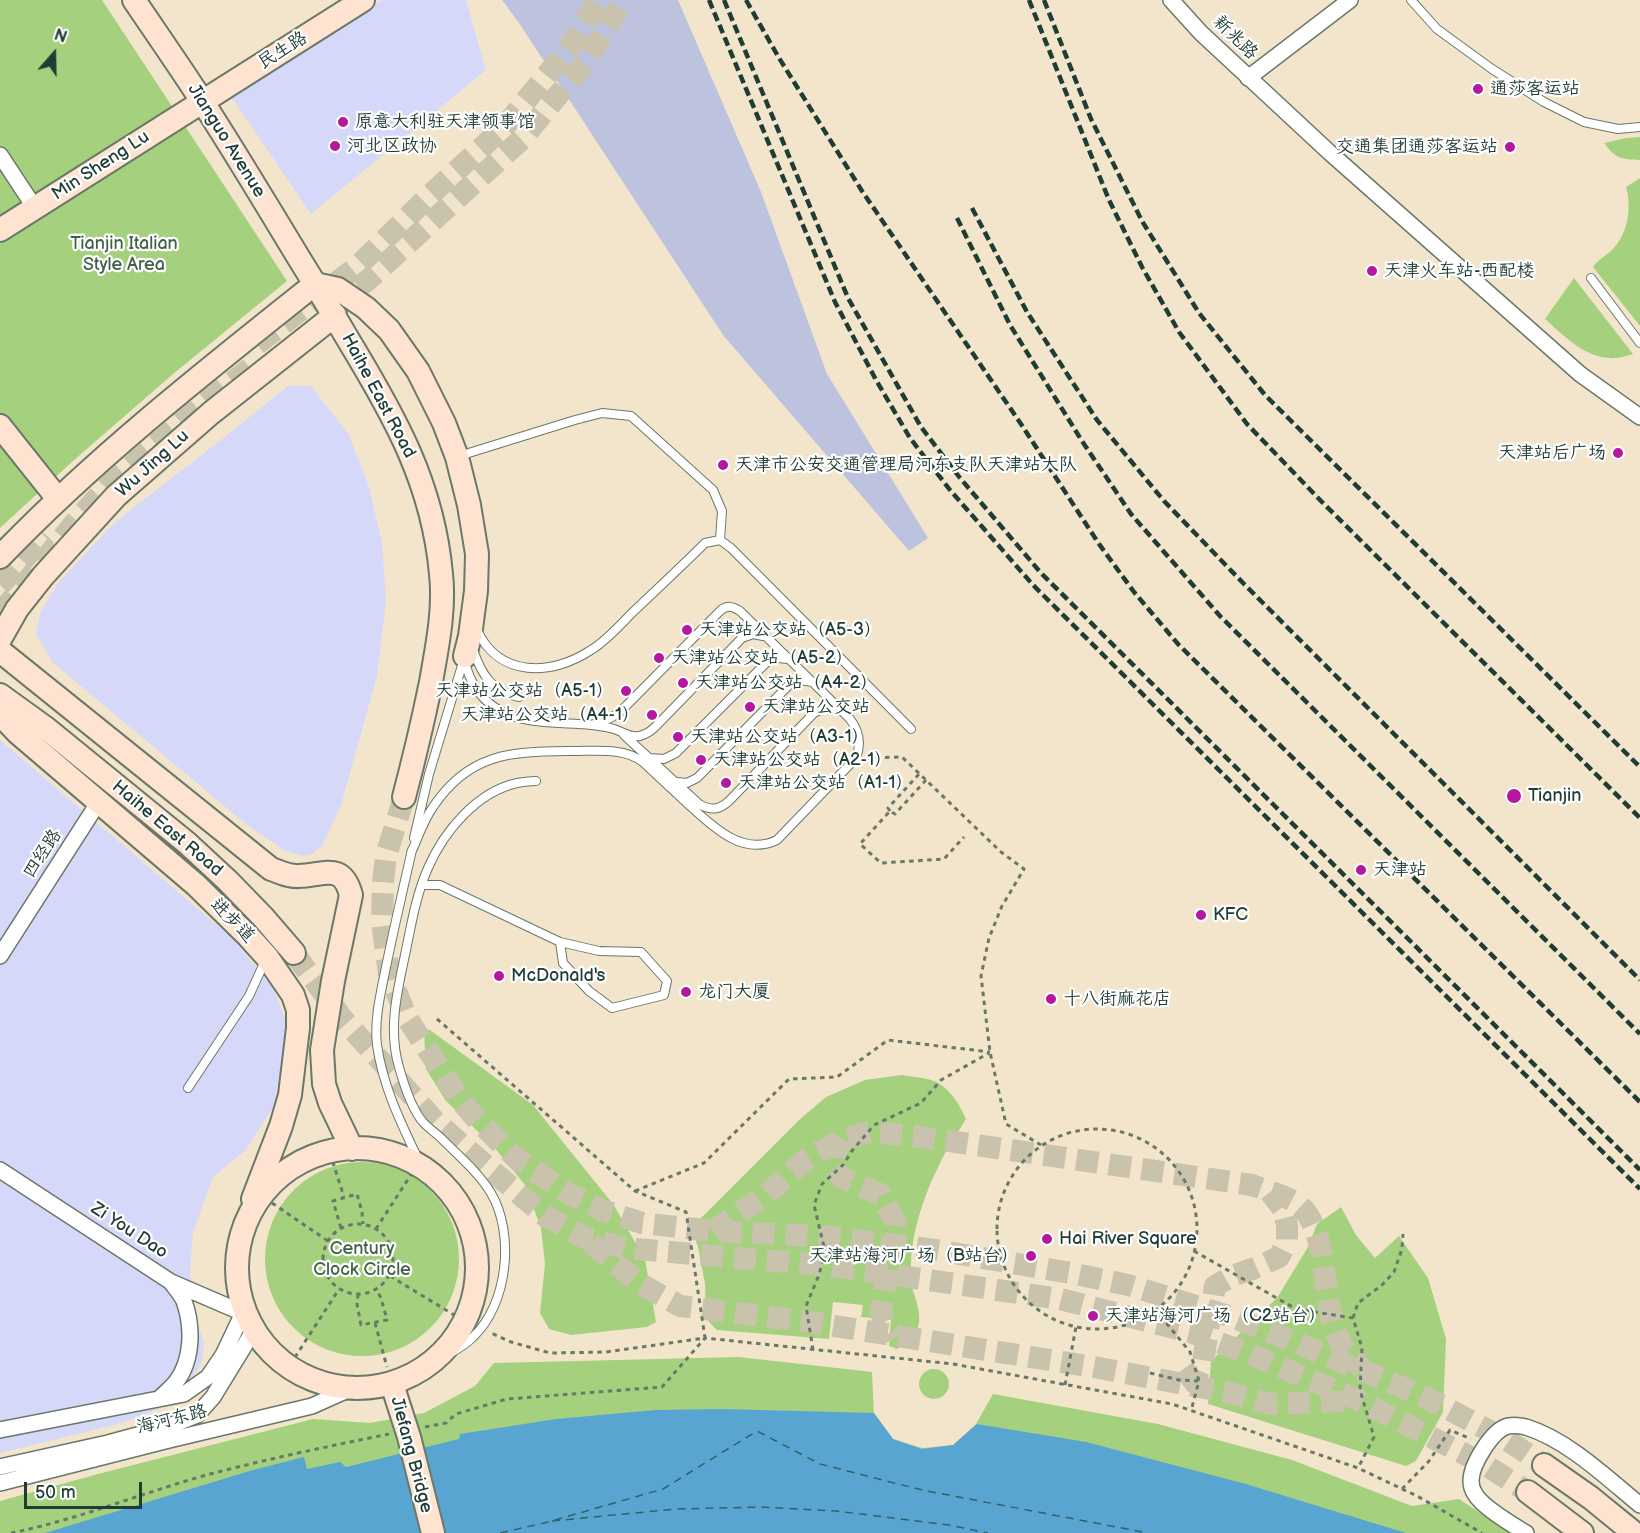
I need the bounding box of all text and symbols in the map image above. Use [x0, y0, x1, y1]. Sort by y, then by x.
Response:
street label: 新兆路 [1208, 11, 1262, 65]
north arrow [24, 24, 84, 84]
text: N [51, 26, 69, 48]
street label: 民生路 [254, 28, 312, 74]
place label: 通莎客运站 [1490, 78, 1580, 100]
street label: Jianguo Avenue [182, 80, 270, 202]
marker: 通莎客运站 [1471, 82, 1485, 96]
place label: 原意大利驻天津领事馆 [355, 111, 535, 133]
marker: 原意大利驻天津领事馆 [336, 115, 350, 129]
street label: Min Sheng Lu [48, 126, 154, 206]
place label: 河北区政协 [347, 135, 437, 157]
place label: 交通集团通莎客运站 [1336, 136, 1498, 158]
marker: 河北区政协 [328, 139, 342, 153]
marker: 交通集团通莎客运站 [1503, 140, 1517, 154]
park label: Tianjin Italian Style Area [70, 233, 178, 276]
place label: 天津火车站-西配楼 [1384, 260, 1535, 282]
marker: 天津火车站-西配楼 [1365, 264, 1379, 278]
street label: Haihe East Road [336, 330, 420, 462]
street label: Wu Jing Lu [112, 426, 194, 502]
place label: 天津站后广场 [1498, 442, 1606, 464]
marker: 天津站后广场 [1611, 446, 1625, 460]
place label: 天津市公安交通管理局河东支队天津站大队 [735, 454, 1077, 476]
marker: 天津市公安交通管理局河东支队天津站大队 [716, 458, 730, 472]
place label: 天津站公交站（A5-3） [699, 619, 882, 641]
marker: 天津站公交站（A5-3） [680, 623, 694, 637]
place label: 天津站公交站（A5-2） [671, 647, 854, 669]
marker: 天津站公交站（A5-2） [652, 651, 666, 665]
place label: 天津站公交站（A4-2） [695, 672, 878, 694]
marker: 天津站公交站（A4-2） [676, 676, 690, 690]
place label: 天津站公交站（A5-1） [435, 680, 614, 702]
marker: 天津站公交站（A5-1） [619, 684, 633, 698]
place label: 天津站公交站 [762, 696, 870, 718]
marker: 天津站公交站 [743, 700, 757, 714]
place label: 天津站公交站（A4-1） [460, 704, 640, 726]
marker: 天津站公交站（A4-1） [645, 708, 659, 722]
place label: 天津站公交站（A3-1） [690, 726, 870, 748]
marker: 天津站公交站（A3-1） [671, 730, 685, 744]
place label: 天津站公交站（A2-1） [713, 749, 892, 771]
marker: 天津站公交站（A2-1） [694, 753, 708, 767]
place label: 天津站公交站（A1-1） [738, 772, 914, 794]
street label: Haihe East Road [107, 776, 227, 882]
marker: 天津站公交站（A1-1） [719, 776, 733, 790]
place label: Tianjin [1528, 785, 1581, 807]
marker: Tianjin [1505, 787, 1523, 805]
street label: 四经路 [19, 825, 67, 883]
place label: 天津站 [1373, 859, 1427, 881]
marker: 天津站 [1354, 863, 1368, 877]
street label: 进步道 [205, 894, 259, 948]
place label: KFC [1213, 904, 1248, 926]
marker: KFC [1194, 908, 1208, 922]
place label: McDonald's [511, 965, 605, 987]
marker: McDonald's [492, 969, 506, 983]
place label: 龙门大厦 [698, 981, 770, 1003]
marker: 龙门大厦 [679, 985, 693, 999]
place label: 十八街麻花店 [1063, 988, 1171, 1010]
marker: 十八街麻花店 [1044, 992, 1058, 1006]
street label: Zi You Dao [87, 1198, 171, 1264]
place label: Hai River Square [1059, 1228, 1197, 1250]
marker: Hai River Square [1040, 1232, 1054, 1246]
park label: Century Clock Circle [313, 1238, 411, 1280]
place label: 天津站海河广场（B站台） [809, 1245, 1019, 1267]
marker: 天津站海河广场（B站台） [1024, 1249, 1038, 1263]
place label: 天津站海河广场（C2站台） [1105, 1305, 1326, 1327]
marker: 天津站海河广场（C2站台） [1086, 1309, 1100, 1323]
street label: Jiefang Bridge [385, 1394, 437, 1516]
street label: 海河东路 [134, 1401, 210, 1439]
scale bar [27, 1470, 146, 1508]
text: 50 m [35, 1482, 76, 1503]

